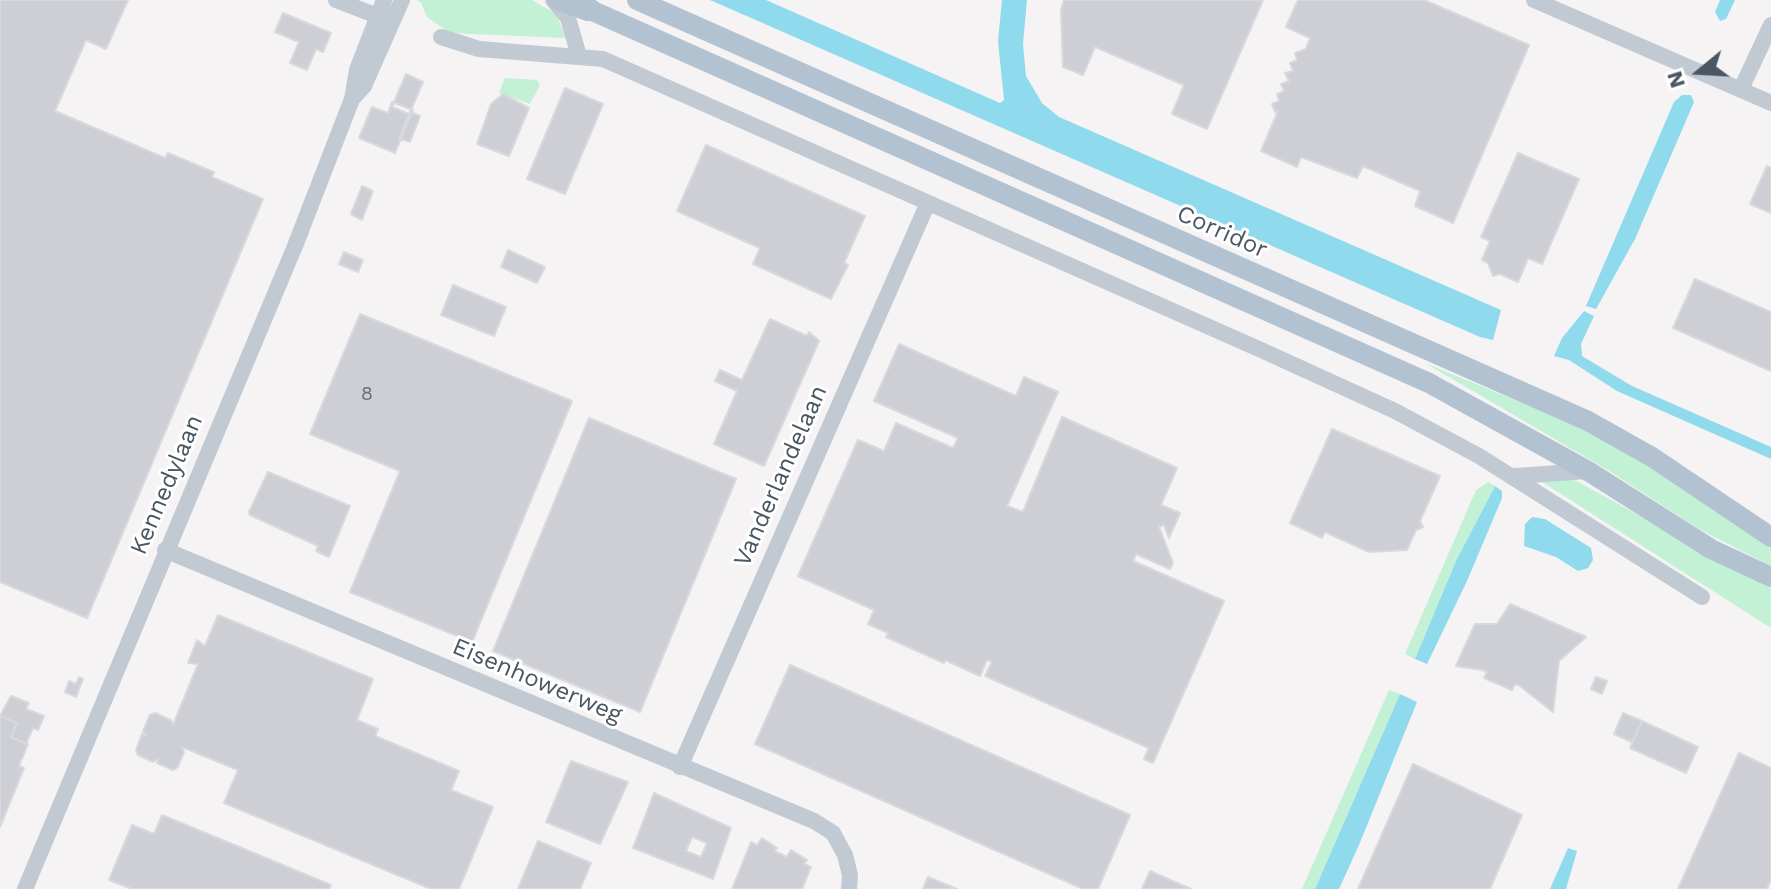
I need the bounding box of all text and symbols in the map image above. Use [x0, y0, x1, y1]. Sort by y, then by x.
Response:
north arrow [1659, 32, 1739, 112]
text: N [1661, 68, 1690, 91]
street label: Corridor [1172, 199, 1272, 265]
street label: Vanderlandelaan [728, 381, 834, 571]
house number: 8 [361, 382, 373, 406]
street label: Kennedylaan [125, 411, 209, 559]
street label: Eisenhowerweg [448, 632, 626, 730]

